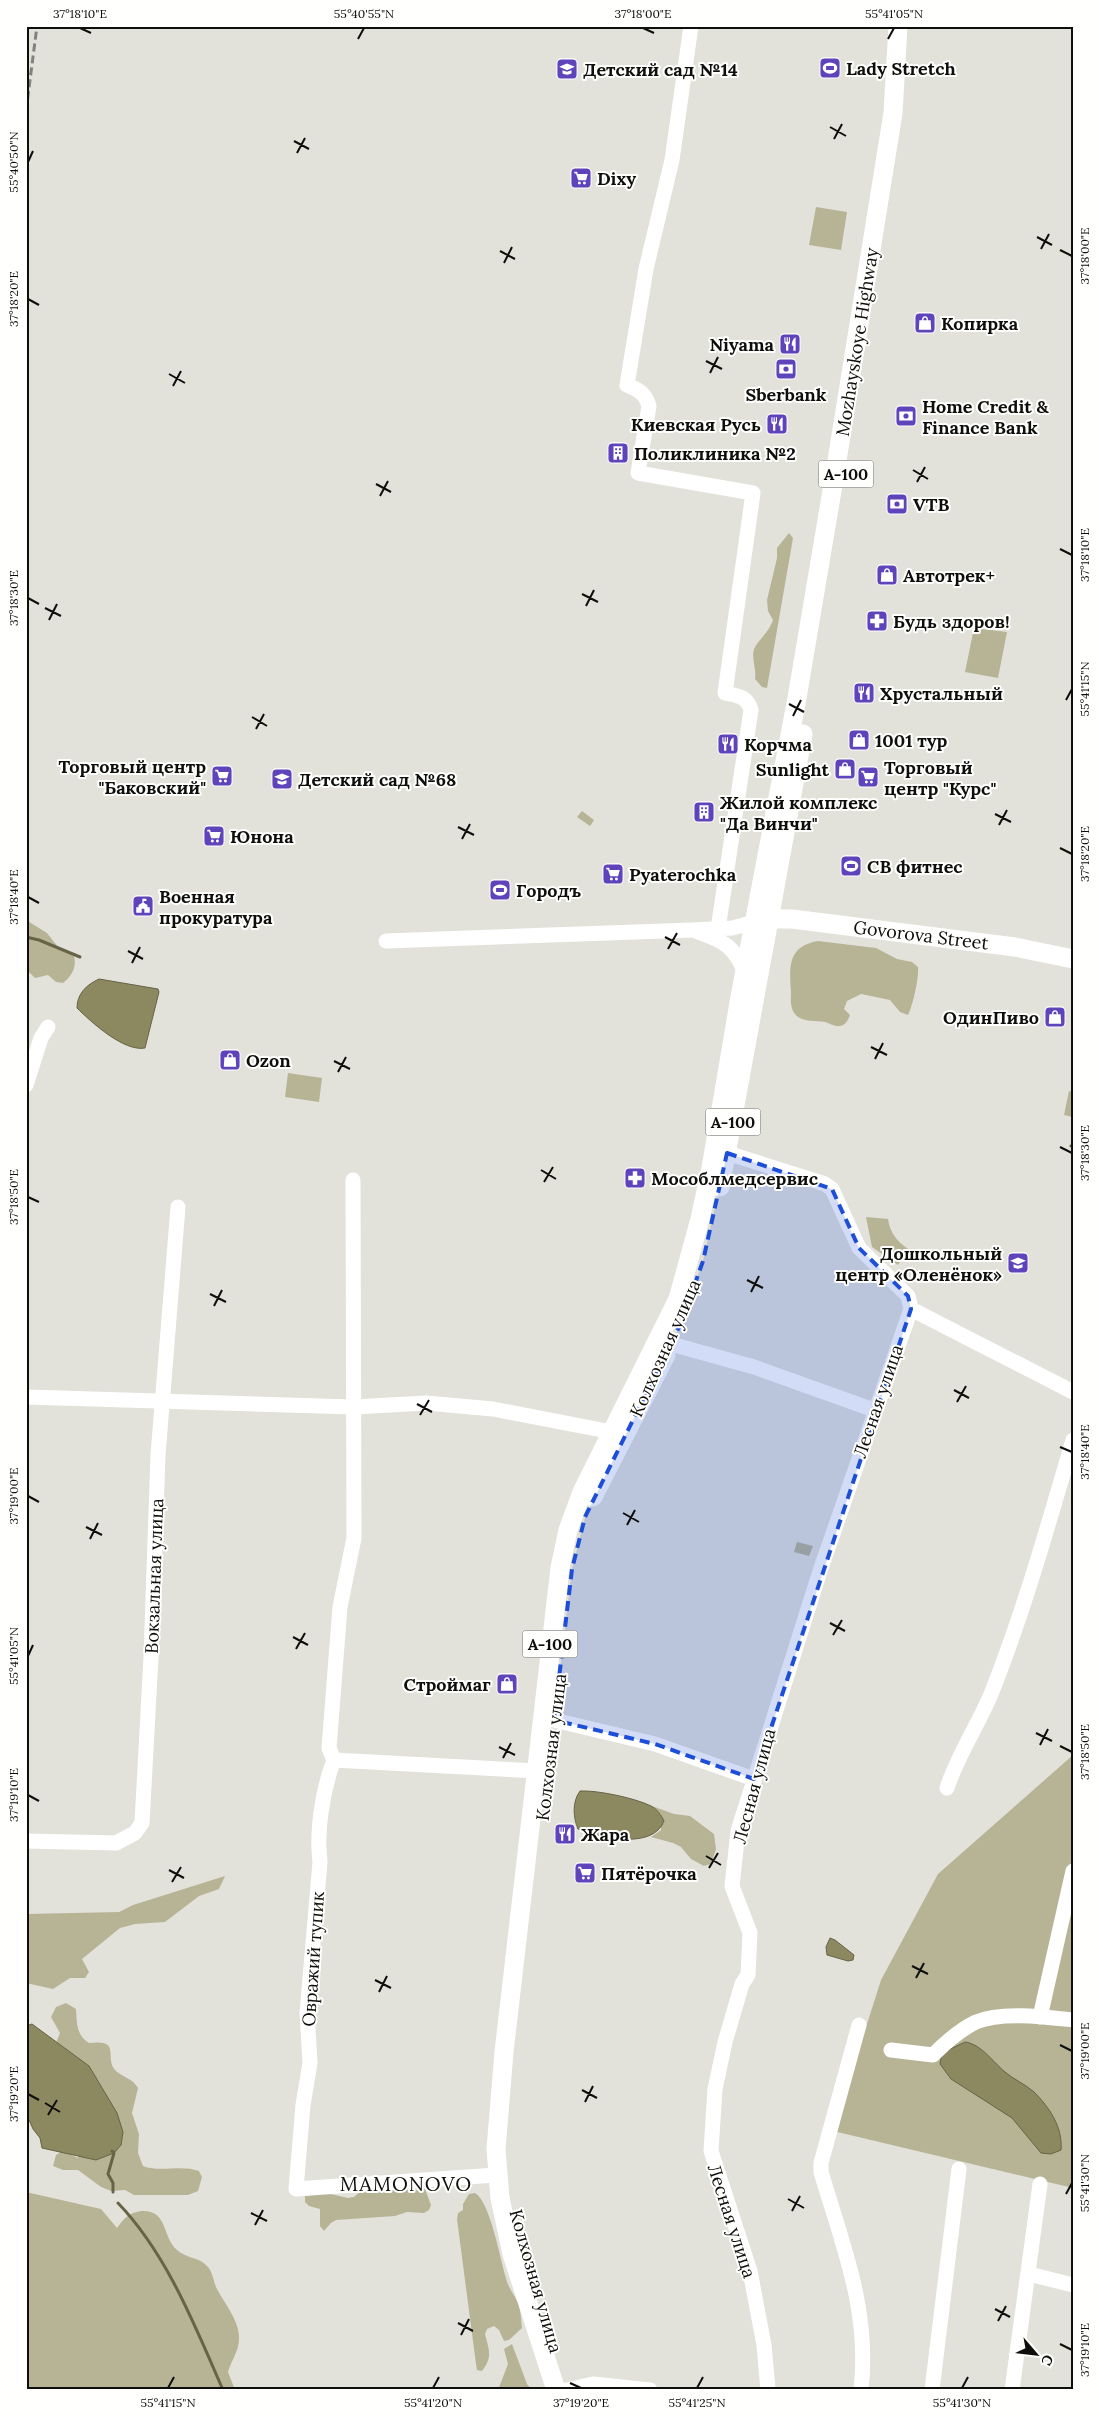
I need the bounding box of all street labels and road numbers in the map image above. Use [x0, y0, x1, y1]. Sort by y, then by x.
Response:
street label: Mozhayskoye Highway [831, 246, 883, 438]
road number: А-100 [818, 460, 874, 488]
street label: Govorova Street [852, 915, 990, 955]
road number: А-100 [706, 1108, 760, 1136]
street label: Колхозная улица [624, 1276, 706, 1420]
street label: Лесная улица [848, 1341, 908, 1461]
street label: Вокзальная улица [140, 1498, 168, 1654]
road number: А-100 [522, 1630, 578, 1658]
street label: Колхозная улица [531, 1672, 571, 1822]
street label: Лесная улица [728, 1726, 780, 1846]
street label: Овражий тупик [297, 1890, 329, 2027]
street label: Лесная улица [703, 2161, 761, 2281]
street label: Колхозная улица [505, 2207, 567, 2355]

